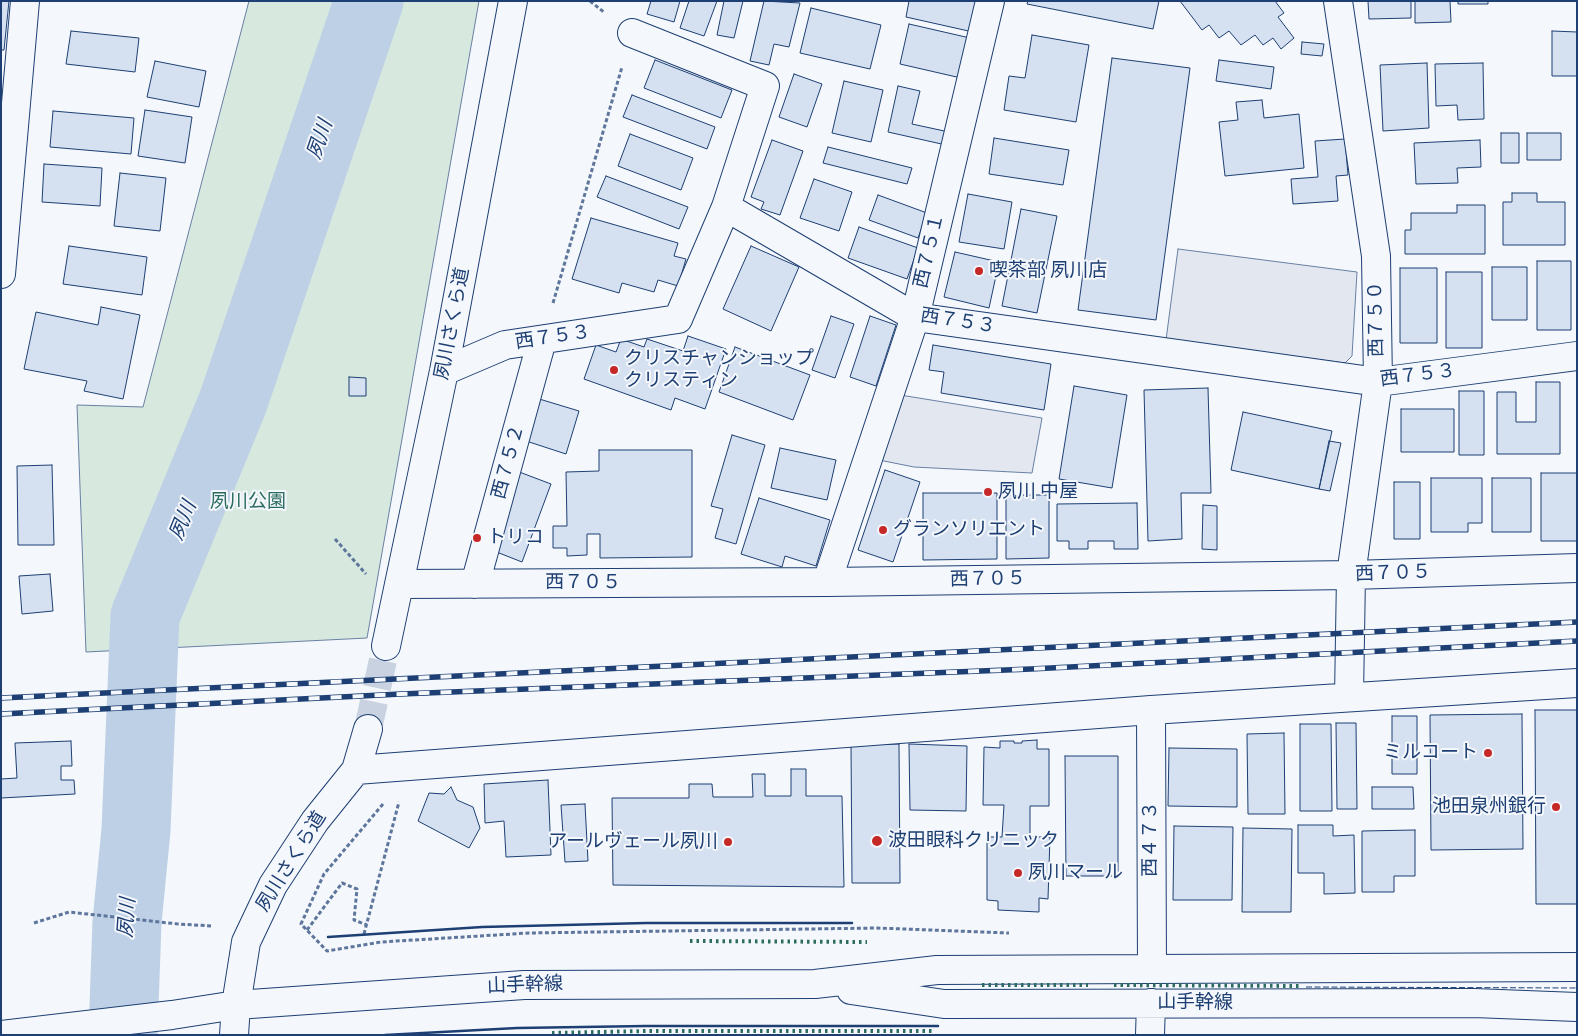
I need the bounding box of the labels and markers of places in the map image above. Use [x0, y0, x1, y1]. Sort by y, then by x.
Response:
place label: 喫茶部 夙川店 [989, 260, 1107, 282]
marker: 喫茶部 夙川店 [973, 265, 985, 277]
place label: クリスチャンショップ クリスティン [624, 348, 814, 392]
marker: クリスチャンショップ クリスティン [608, 364, 620, 376]
place label: 夙川 中屋 [998, 481, 1078, 503]
marker: 夙川 中屋 [982, 486, 994, 498]
place label: グランソリエント [893, 519, 1045, 541]
marker: グランソリエント [877, 524, 889, 536]
place label: トリコ [487, 527, 544, 549]
marker: トリコ [471, 532, 483, 544]
place label: ミルコート [1383, 742, 1478, 764]
marker: ミルコート [1482, 747, 1494, 759]
place label: 池田泉州銀行 [1432, 796, 1546, 818]
marker: 池田泉州銀行 [1550, 801, 1562, 813]
place label: 波田眼科クリニック [888, 830, 1059, 852]
place label: アールヴェール夙川 [548, 831, 718, 853]
marker: 波田眼科クリニック [870, 834, 884, 848]
marker: アールヴェール夙川 [722, 836, 734, 848]
place label: 夙川マール [1028, 862, 1123, 884]
marker: 夙川マール [1012, 867, 1024, 879]

